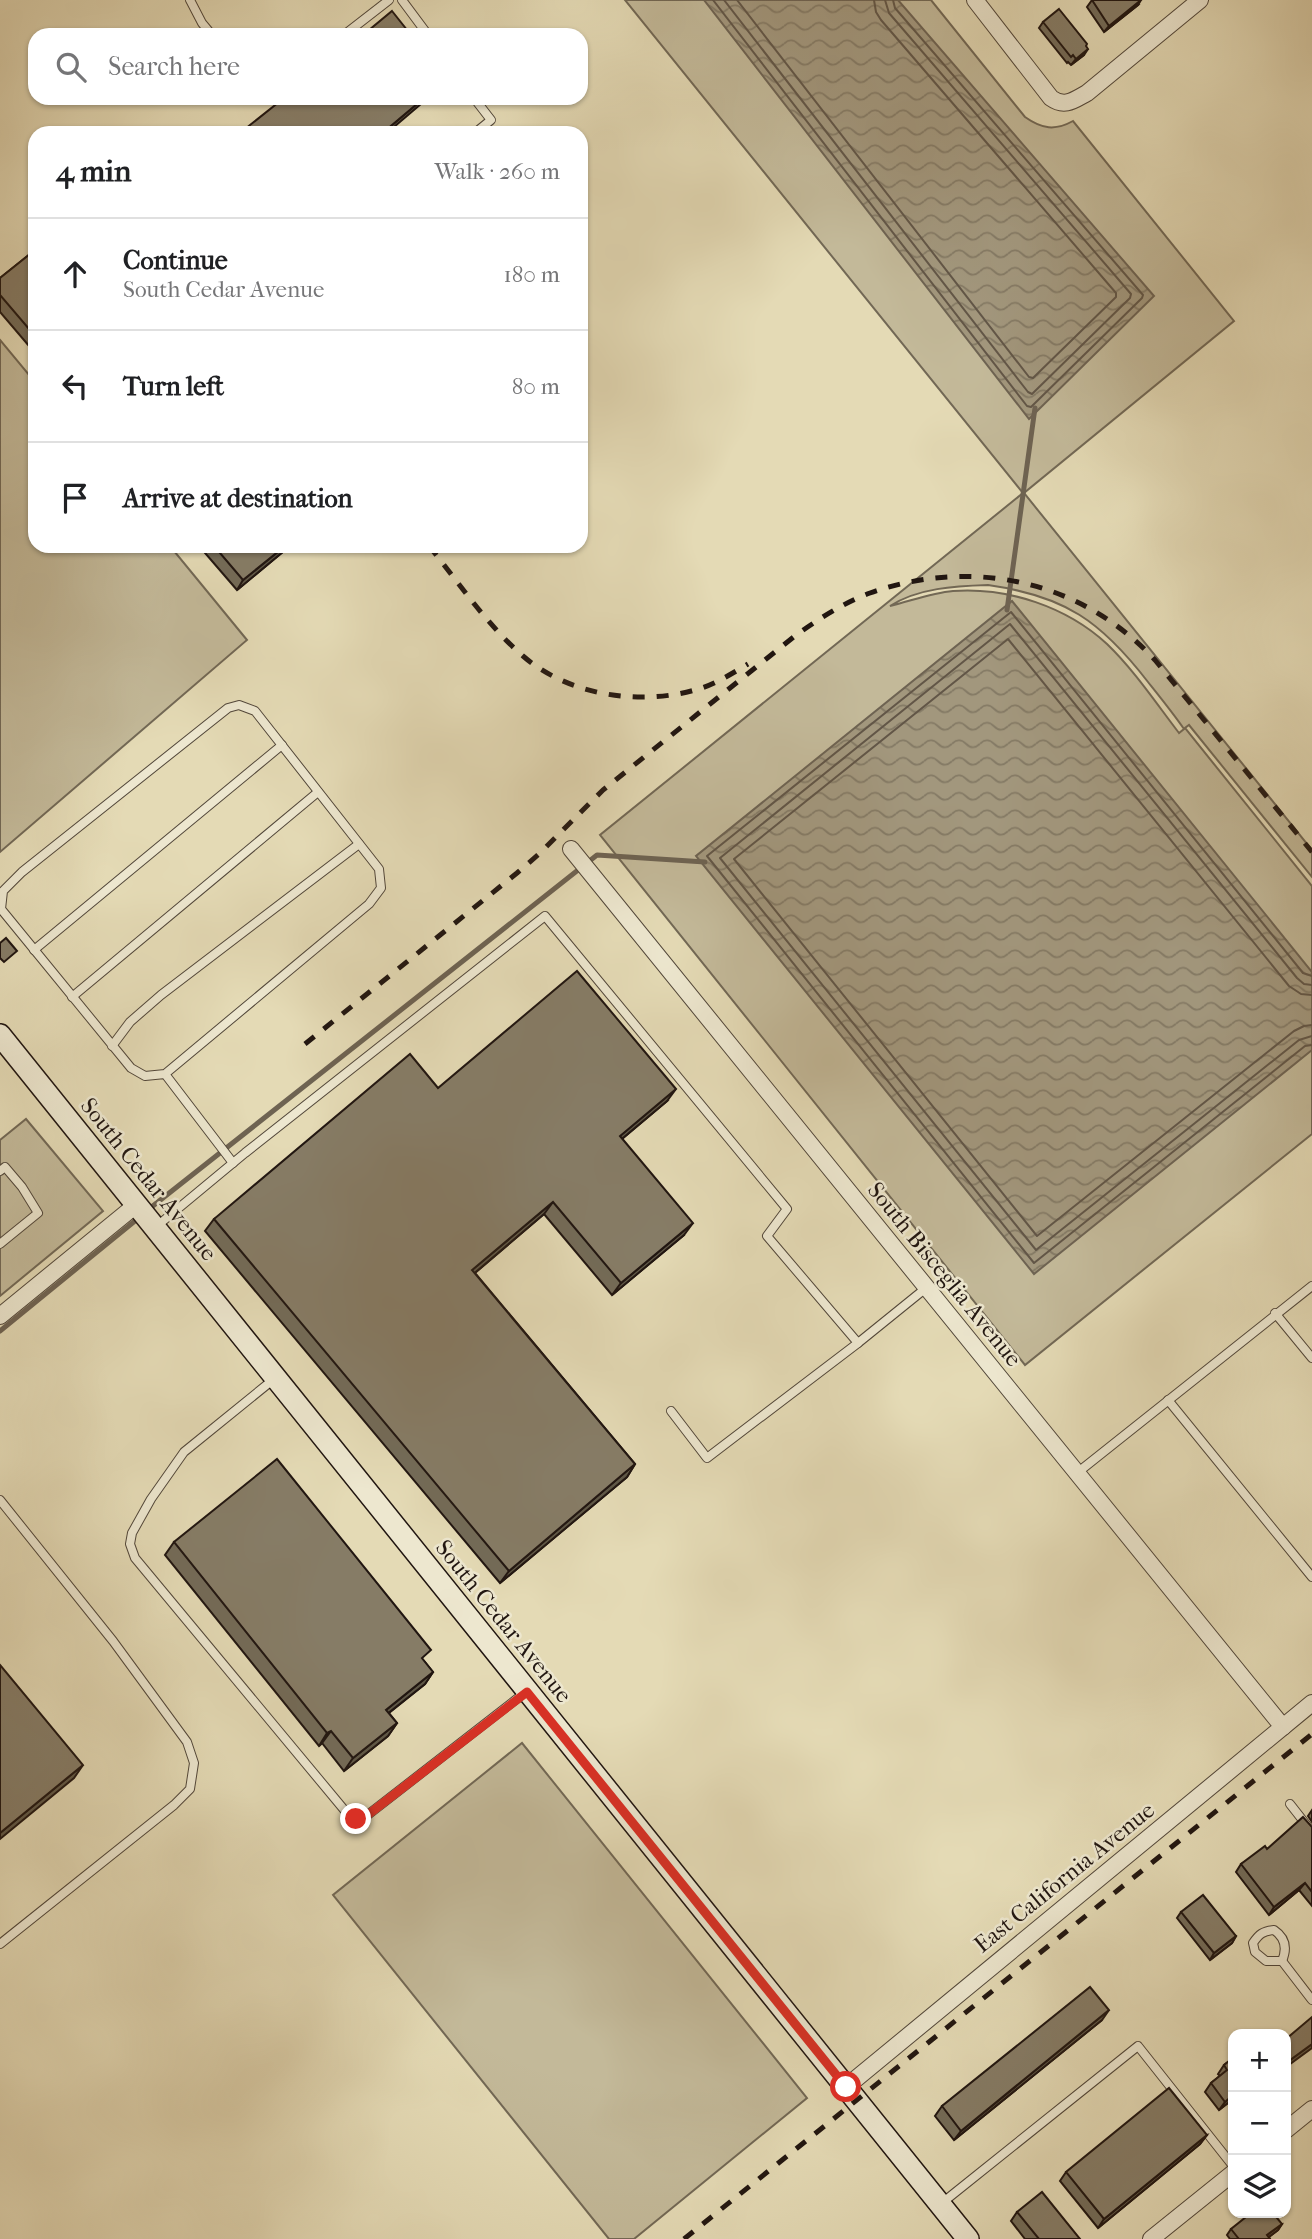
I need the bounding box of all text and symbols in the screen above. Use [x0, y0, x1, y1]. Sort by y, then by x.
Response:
search box [28, 28, 588, 105]
icon: search [52, 48, 90, 86]
text: Search here [108, 51, 240, 82]
text: 4 min [56, 154, 131, 189]
text: Walk · 260 m [435, 158, 560, 185]
text: Continue [123, 245, 228, 276]
icon: ahead [56, 255, 94, 293]
text: 180 m [503, 261, 560, 288]
text: South Cedar Avenue [123, 276, 324, 303]
icon: left [56, 367, 94, 405]
text: Turn left [123, 371, 224, 402]
text: 80 m [512, 373, 560, 400]
icon: arrive [56, 479, 94, 517]
text: Arrive at destination [123, 483, 353, 514]
street label: South Cedar Avenue [75, 1093, 222, 1266]
street label: South Bisceglia Avenue [862, 1177, 1027, 1372]
street label: South Cedar Avenue [430, 1535, 577, 1708]
street label: East California Avenue [969, 1796, 1160, 1958]
route end [340, 1803, 371, 1834]
map controls [1228, 2029, 1291, 2218]
button: + [1228, 2029, 1291, 2092]
route start [830, 2071, 861, 2102]
button: − [1228, 2092, 1291, 2155]
button: layers [1228, 2155, 1291, 2218]

